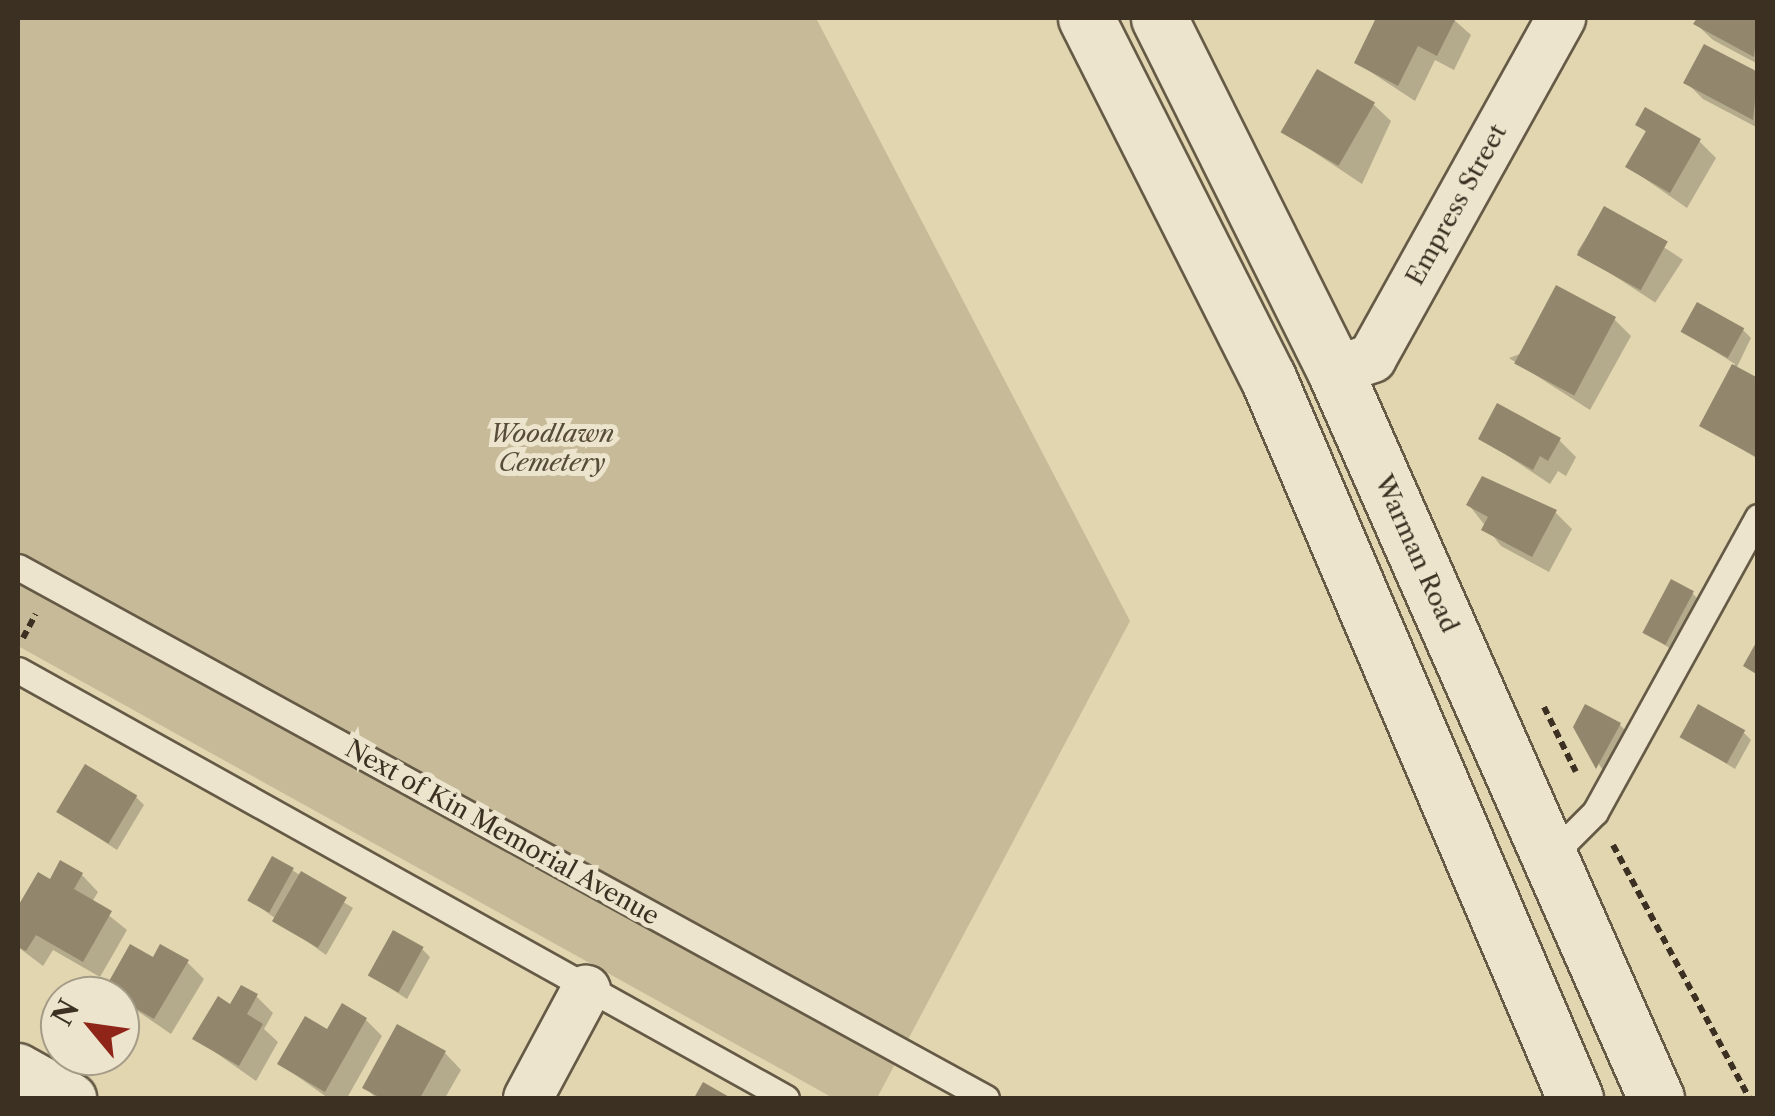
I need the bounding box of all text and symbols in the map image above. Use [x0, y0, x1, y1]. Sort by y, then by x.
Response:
street label: Empress Street [1400, 119, 1514, 291]
park label: Woodlawn Cemetery [490, 420, 614, 479]
street label: Warman Road [1368, 470, 1464, 638]
street label: Next of Kin Memorial Avenue [340, 734, 664, 932]
north arrow [40, 976, 140, 1076]
text: N [45, 994, 86, 1031]

